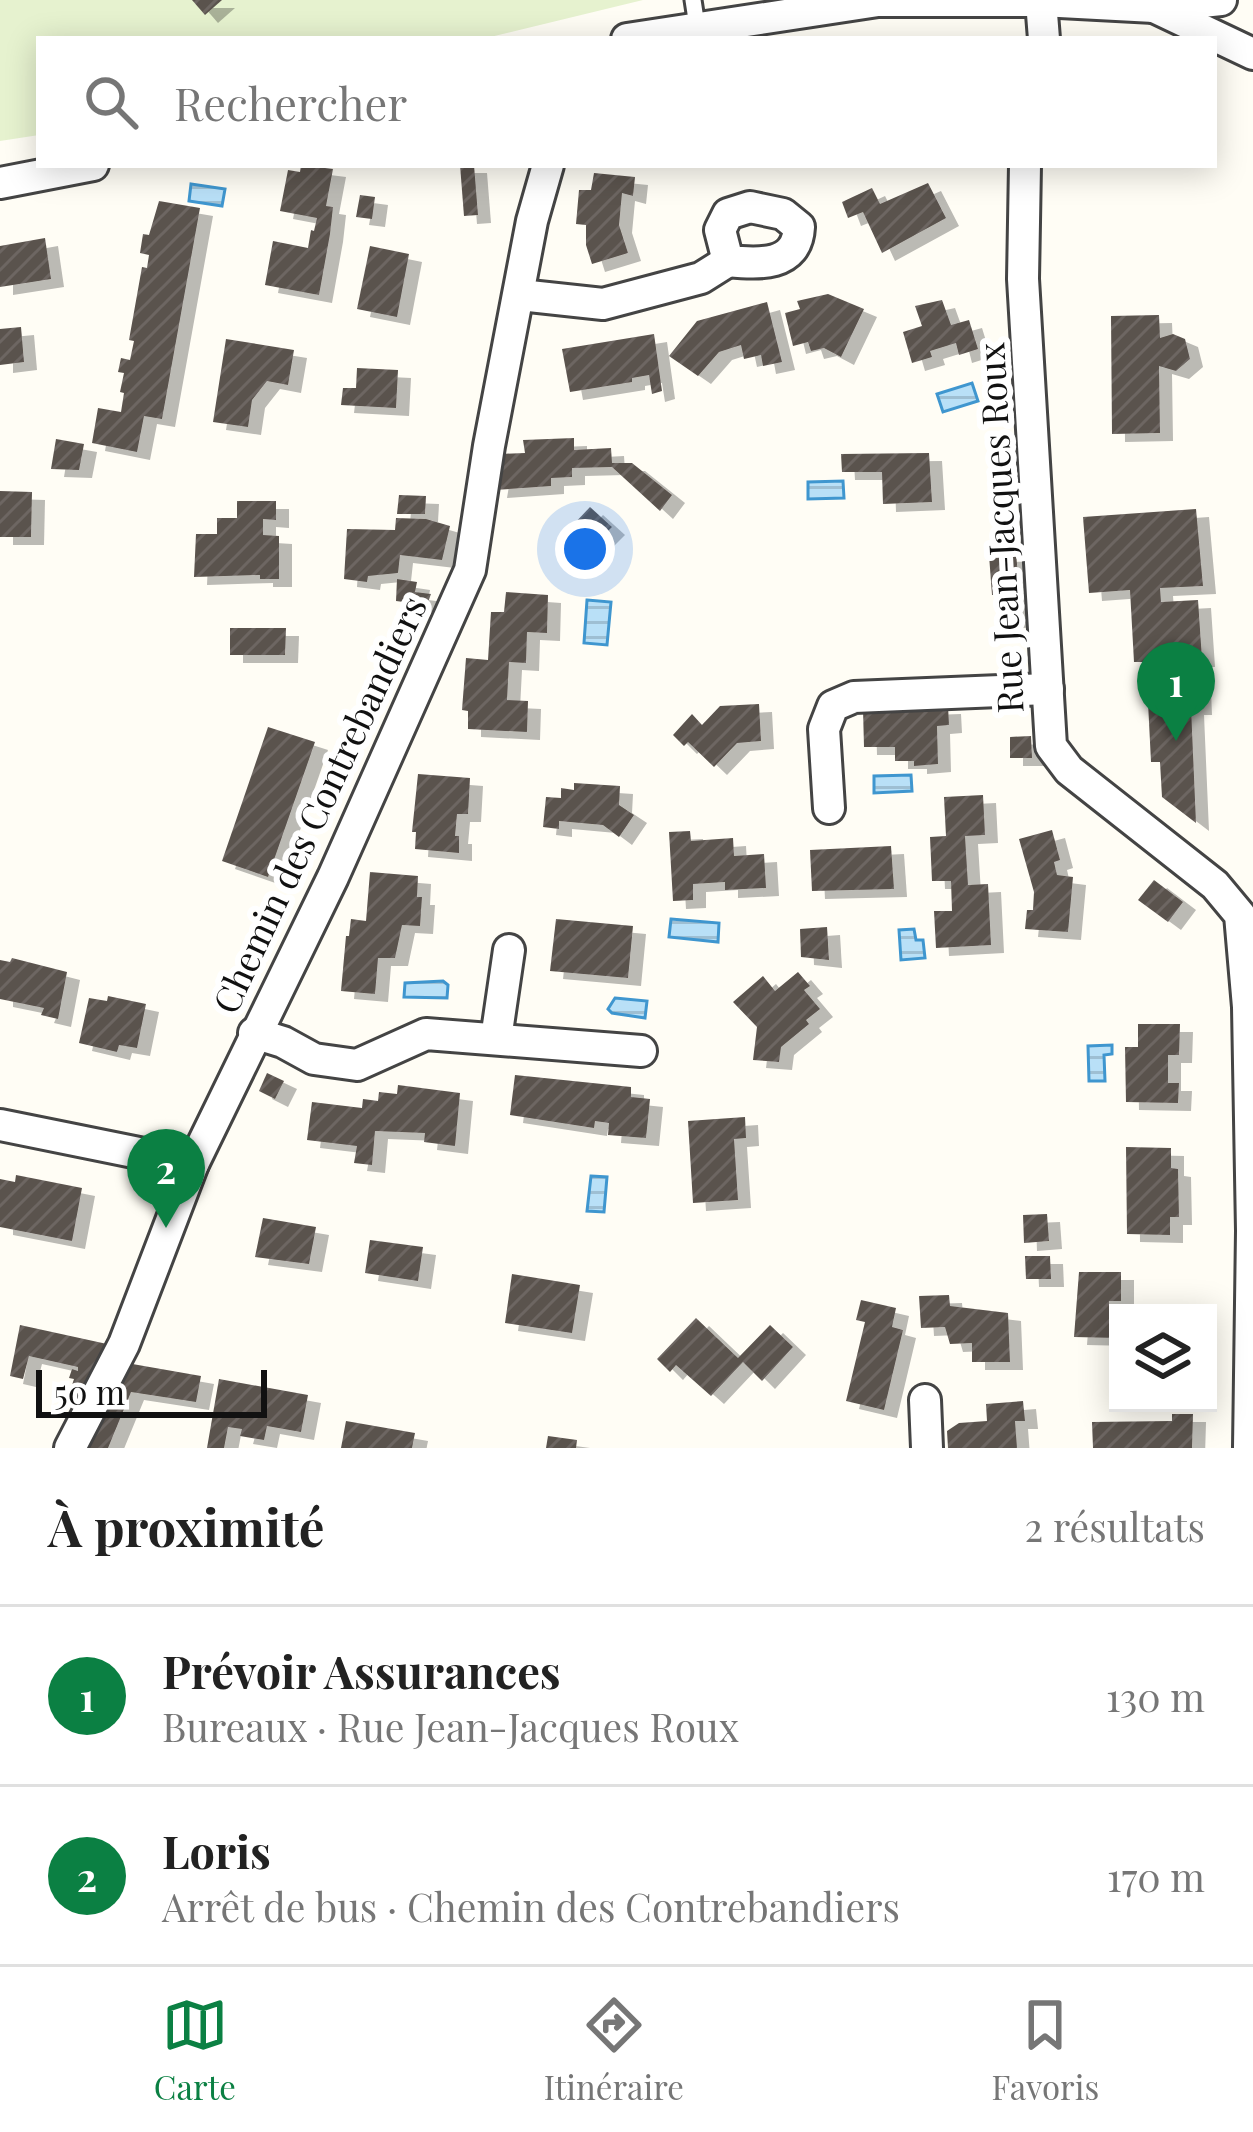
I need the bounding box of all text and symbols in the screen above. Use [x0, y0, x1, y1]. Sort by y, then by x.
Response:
search box [36, 36, 1217, 168]
icon: search [78, 69, 144, 135]
text: Rechercher [174, 72, 407, 132]
street label: Rue Jean-Jacques Roux [965, 341, 1033, 715]
your location [555, 519, 615, 579]
street label: Chemin des Contrebandiers [200, 588, 436, 1020]
pin: 1 [1137, 642, 1215, 741]
pin: 2 [127, 1129, 205, 1228]
map controls [1109, 1304, 1217, 1412]
button: layers [1109, 1304, 1217, 1412]
scale bar [36, 1364, 267, 1417]
text: 50 m [54, 1369, 125, 1413]
text: À proximité [48, 1492, 325, 1560]
text: 2 résultats [1025, 1500, 1205, 1552]
text: Prévoir Assurances [162, 1640, 561, 1700]
text: 1 [80, 1670, 94, 1722]
text: 130 m [1106, 1670, 1205, 1722]
text: Bureaux · Rue Jean-Jacques Roux [162, 1700, 739, 1752]
text: Loris [162, 1820, 271, 1880]
text: 2 [77, 1850, 97, 1902]
text: 170 m [1107, 1850, 1205, 1902]
text: Arrêt de bus · Chemin des Contrebandiers [162, 1880, 900, 1932]
tab: Carte [154, 1992, 236, 2108]
tab: Itinéraire [544, 1992, 684, 2108]
tab: Favoris [992, 1992, 1099, 2108]

